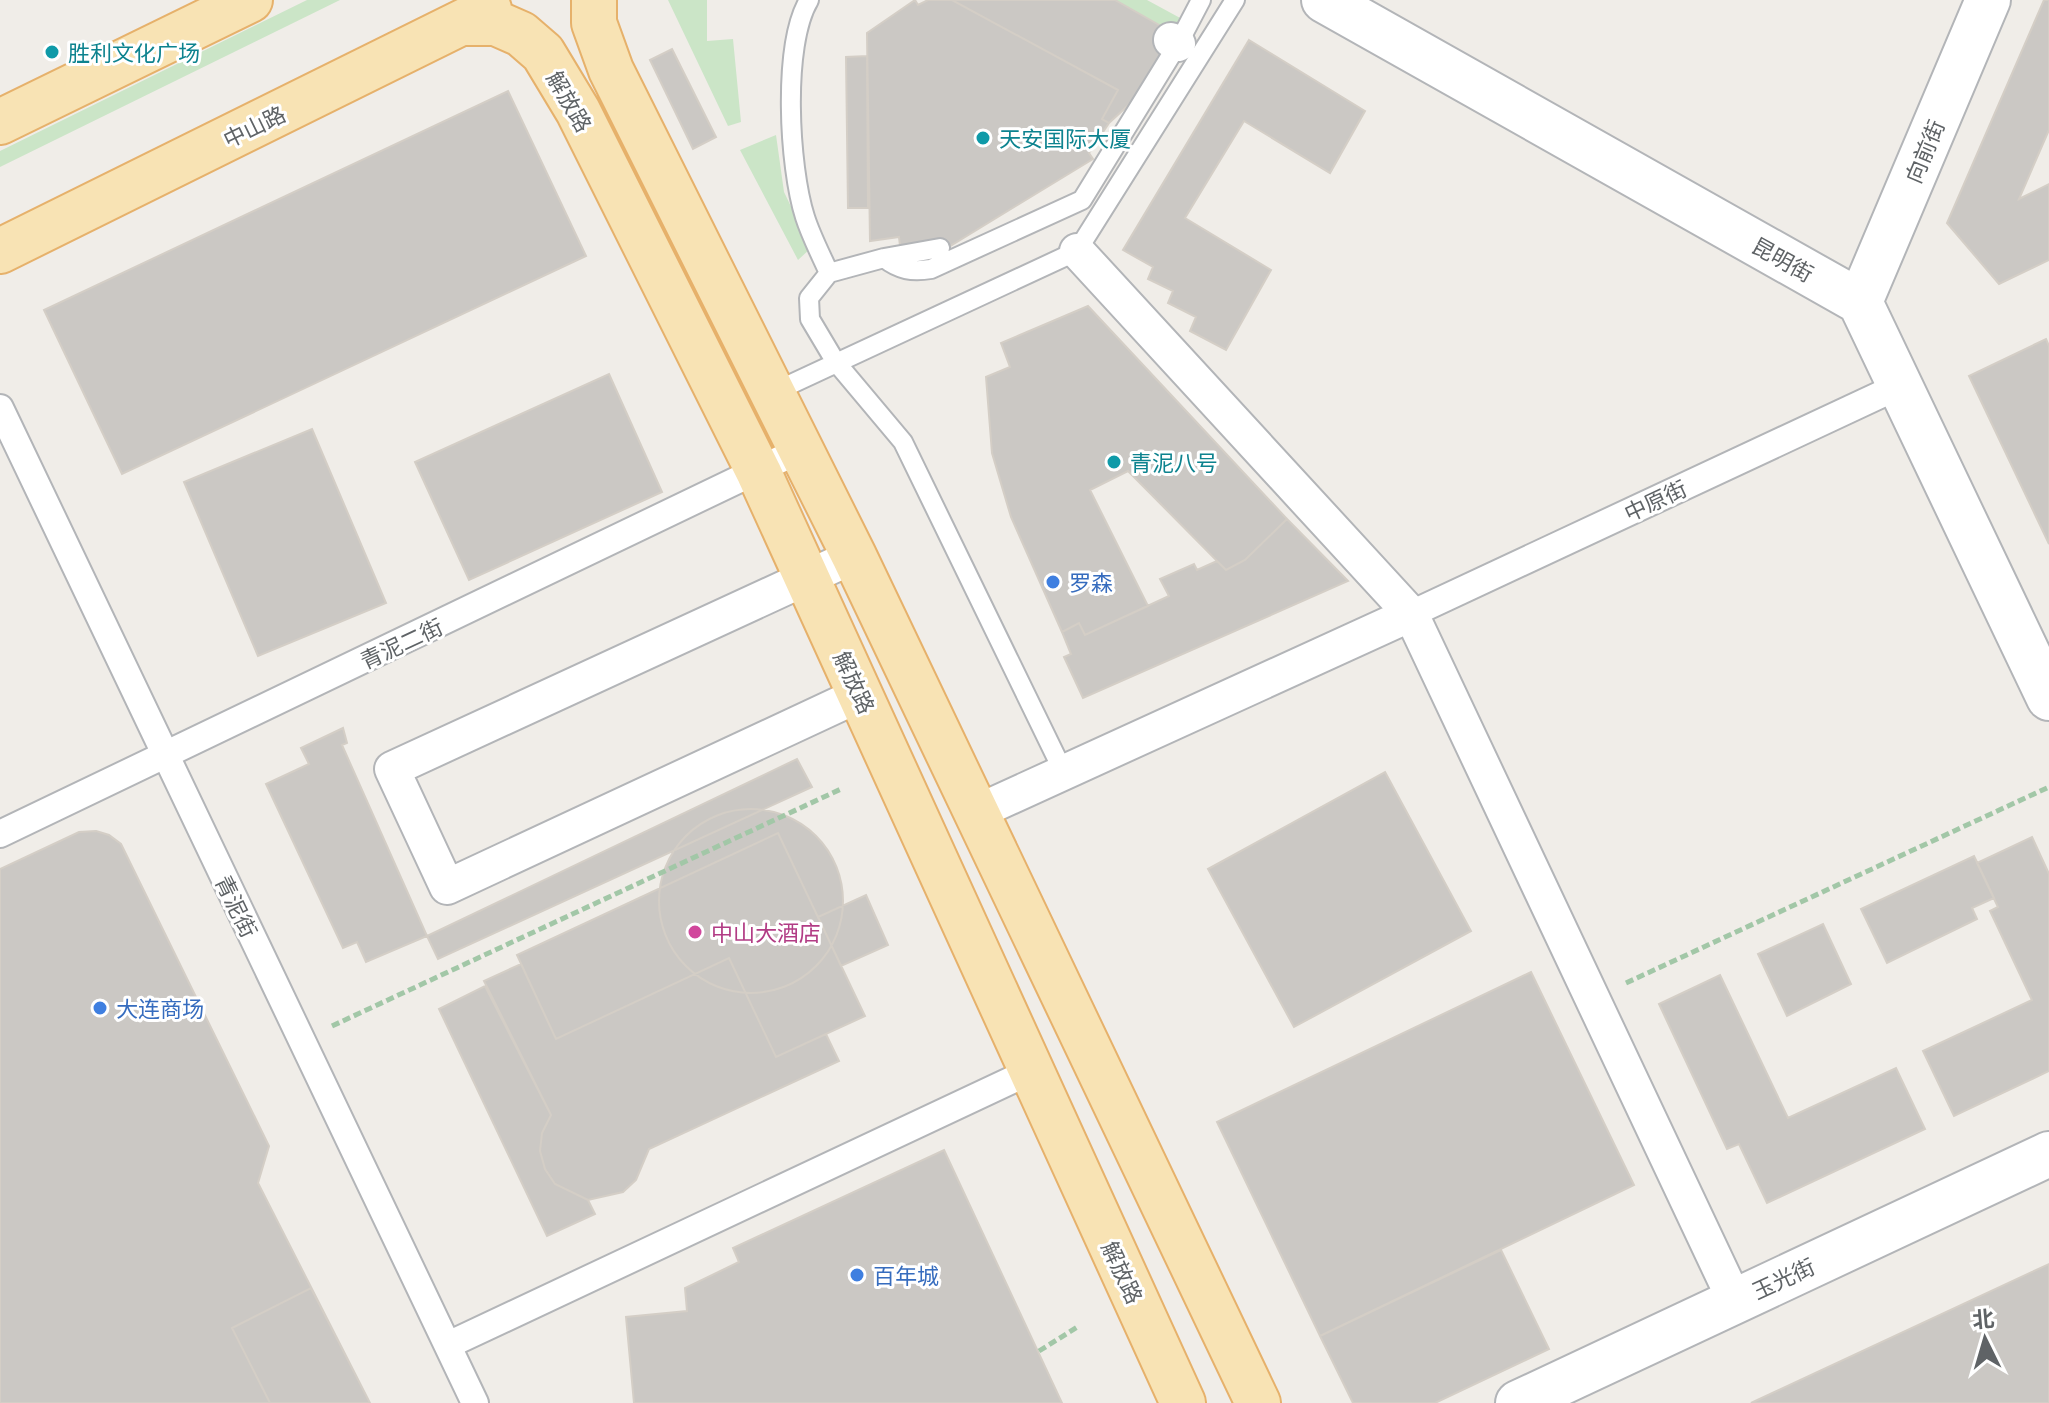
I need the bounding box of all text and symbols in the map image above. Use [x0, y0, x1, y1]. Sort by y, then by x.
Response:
place label: 胜利文化广场 [68, 39, 200, 65]
marker: 胜利文化广场 [43, 43, 61, 61]
street label: 解放路 [542, 66, 598, 136]
street label: 中山路 [219, 100, 289, 152]
street label: 向前街 [1899, 116, 1949, 186]
place label: 天安国际大厦 [999, 125, 1131, 151]
marker: 天安国际大厦 [974, 129, 992, 147]
street label: 昆明街 [1748, 232, 1818, 286]
place label: 青泥八号 [1130, 449, 1218, 475]
marker: 青泥八号 [1105, 453, 1123, 471]
street label: 中原街 [1620, 474, 1690, 526]
place label: 罗森 [1069, 569, 1113, 595]
marker: 罗森 [1044, 573, 1062, 591]
street label: 青泥二街 [356, 613, 446, 673]
street label: 解放路 [829, 647, 881, 717]
street label: 青泥街 [211, 871, 263, 941]
place label: 中山大酒店 [711, 919, 821, 945]
marker: 中山大酒店 [686, 923, 704, 941]
place label: 大连商场 [116, 995, 204, 1021]
marker: 大连商场 [91, 999, 109, 1017]
street label: 解放路 [1097, 1237, 1149, 1307]
street label: 玉光街 [1748, 1252, 1818, 1304]
place label: 百年城 [873, 1262, 939, 1288]
marker: 百年城 [848, 1266, 866, 1284]
north arrow [1945, 1299, 2025, 1379]
text: 北 [1971, 1304, 1995, 1332]

